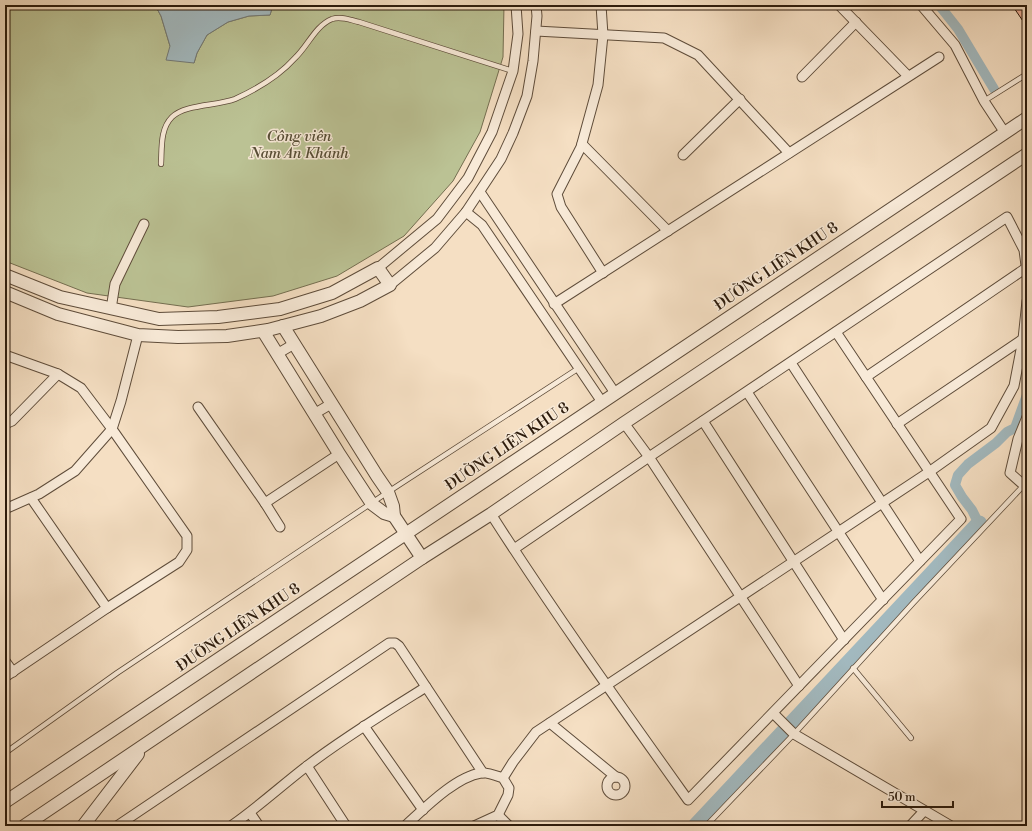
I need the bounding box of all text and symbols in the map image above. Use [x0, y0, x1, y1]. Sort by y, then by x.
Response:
park label: Công viên Nam An Khánh [248, 127, 349, 163]
street label: ĐƯỜNG LIÊN KHU 8 [710, 217, 842, 315]
street label: ĐƯỜNG LIÊN KHU 8 [441, 397, 573, 495]
street label: ĐƯỜNG LIÊN KHU 8 [172, 578, 304, 676]
scale bar [882, 783, 953, 809]
text: 50 m [888, 790, 916, 805]

